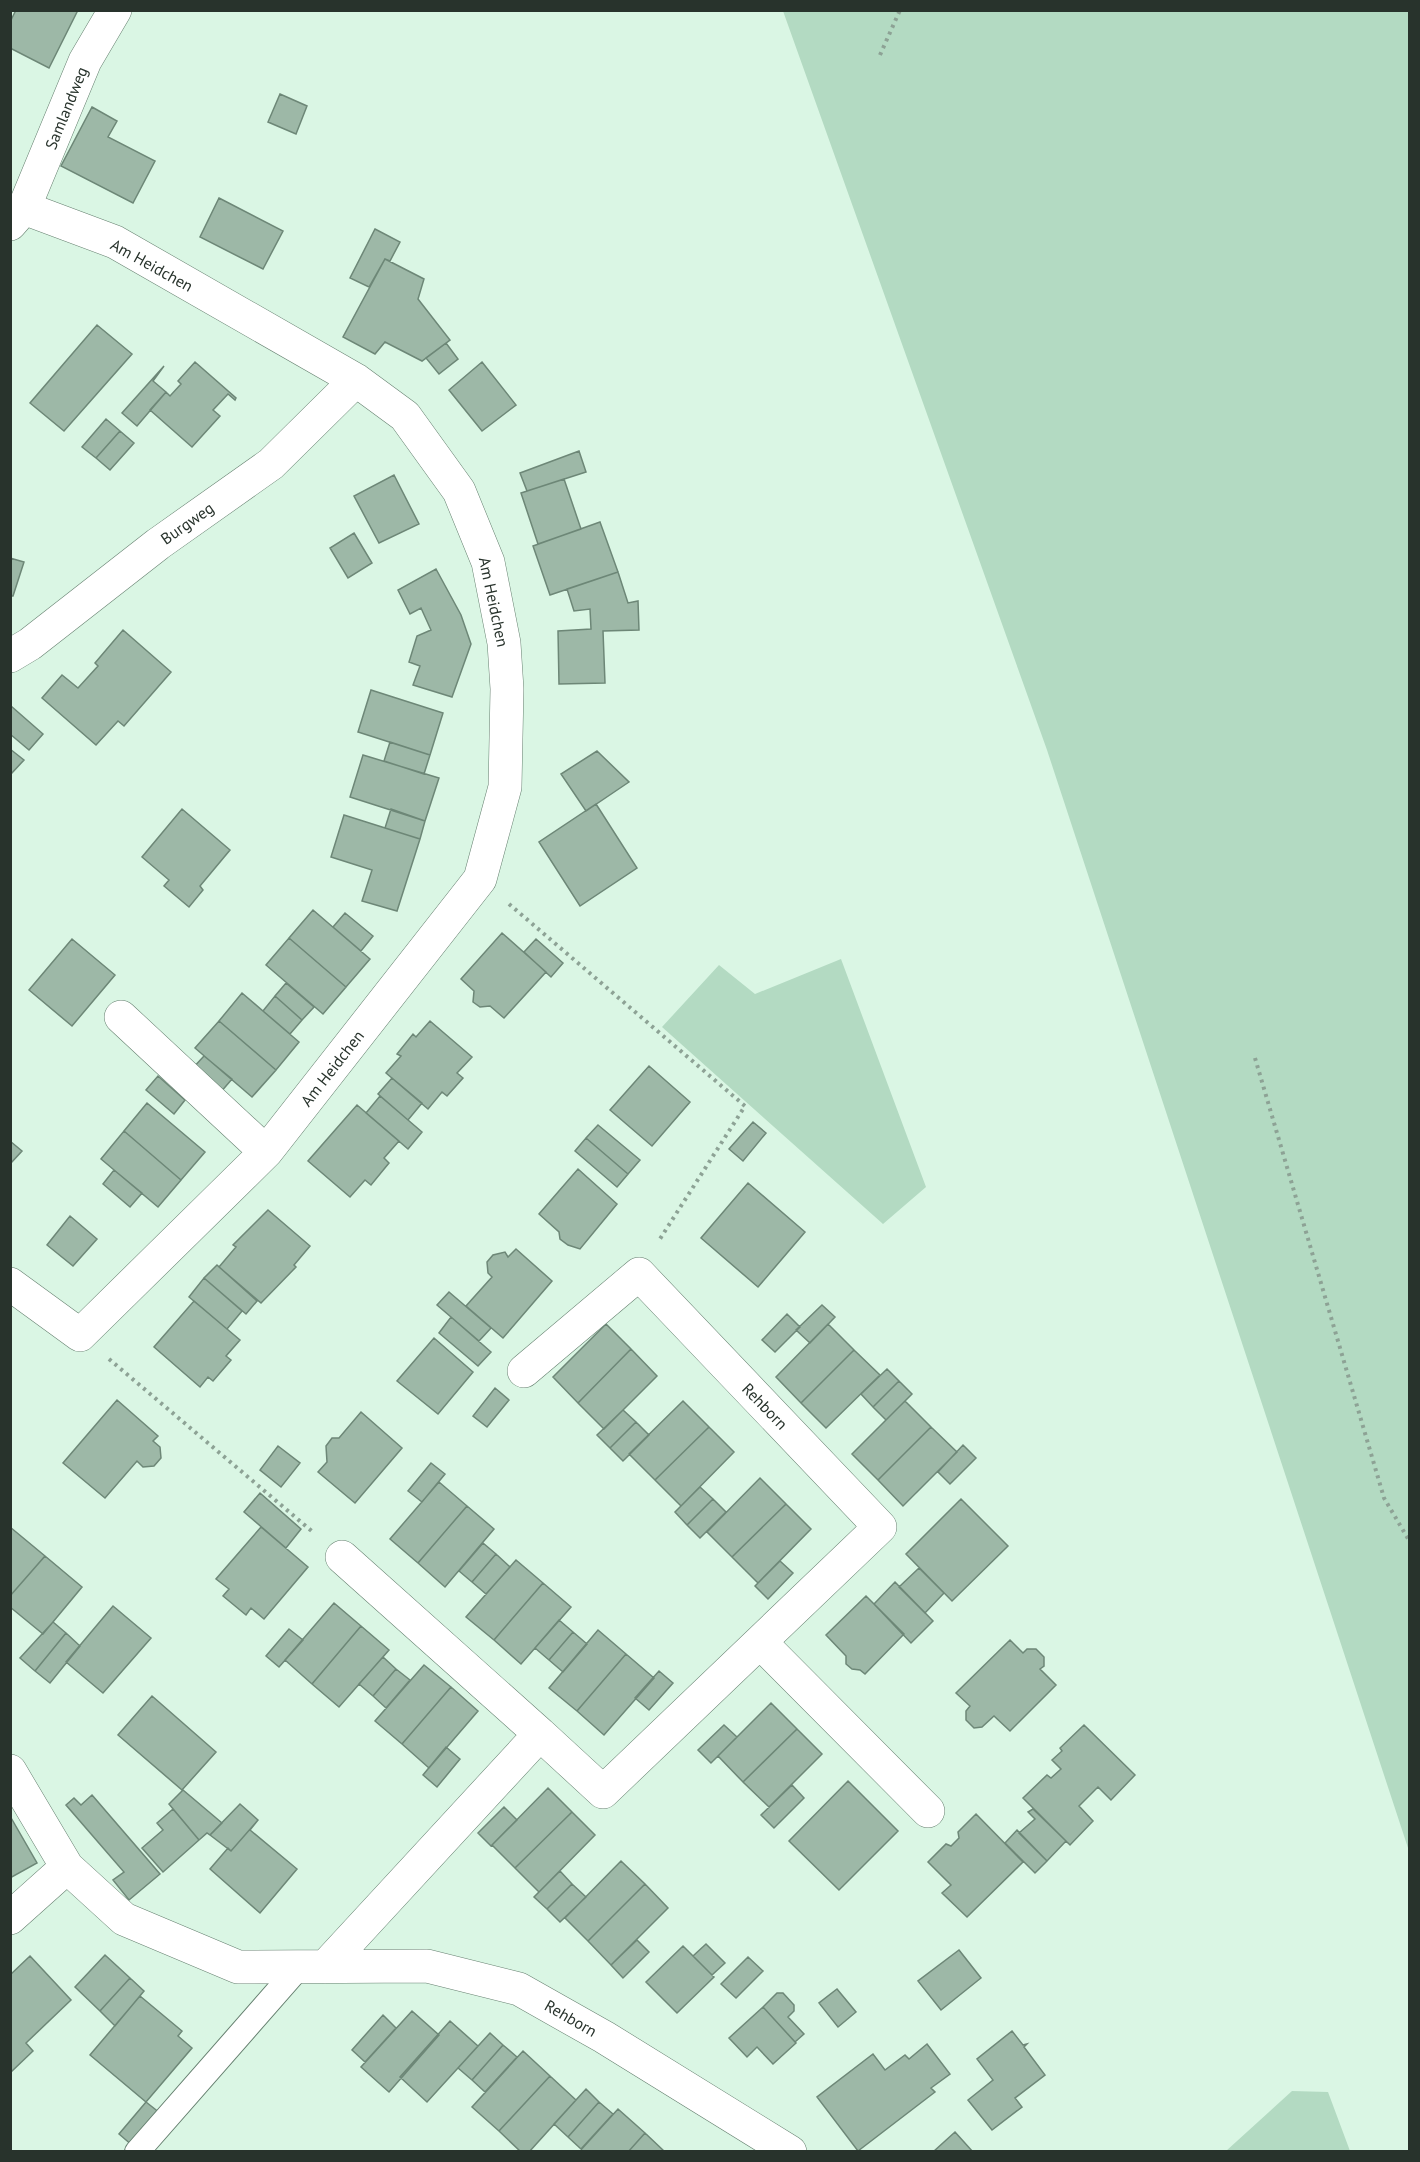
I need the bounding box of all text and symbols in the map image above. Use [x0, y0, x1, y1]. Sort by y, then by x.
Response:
street label: Samlandweg [40, 64, 92, 152]
street label: Am Heidchen [107, 234, 197, 296]
street label: Burgweg [157, 498, 217, 548]
street label: Am Heidchen [475, 555, 513, 649]
street label: Am Heidchen [296, 1026, 368, 1110]
street label: Rehborn [738, 1379, 792, 1433]
street label: Rehborn [541, 1995, 601, 2041]

